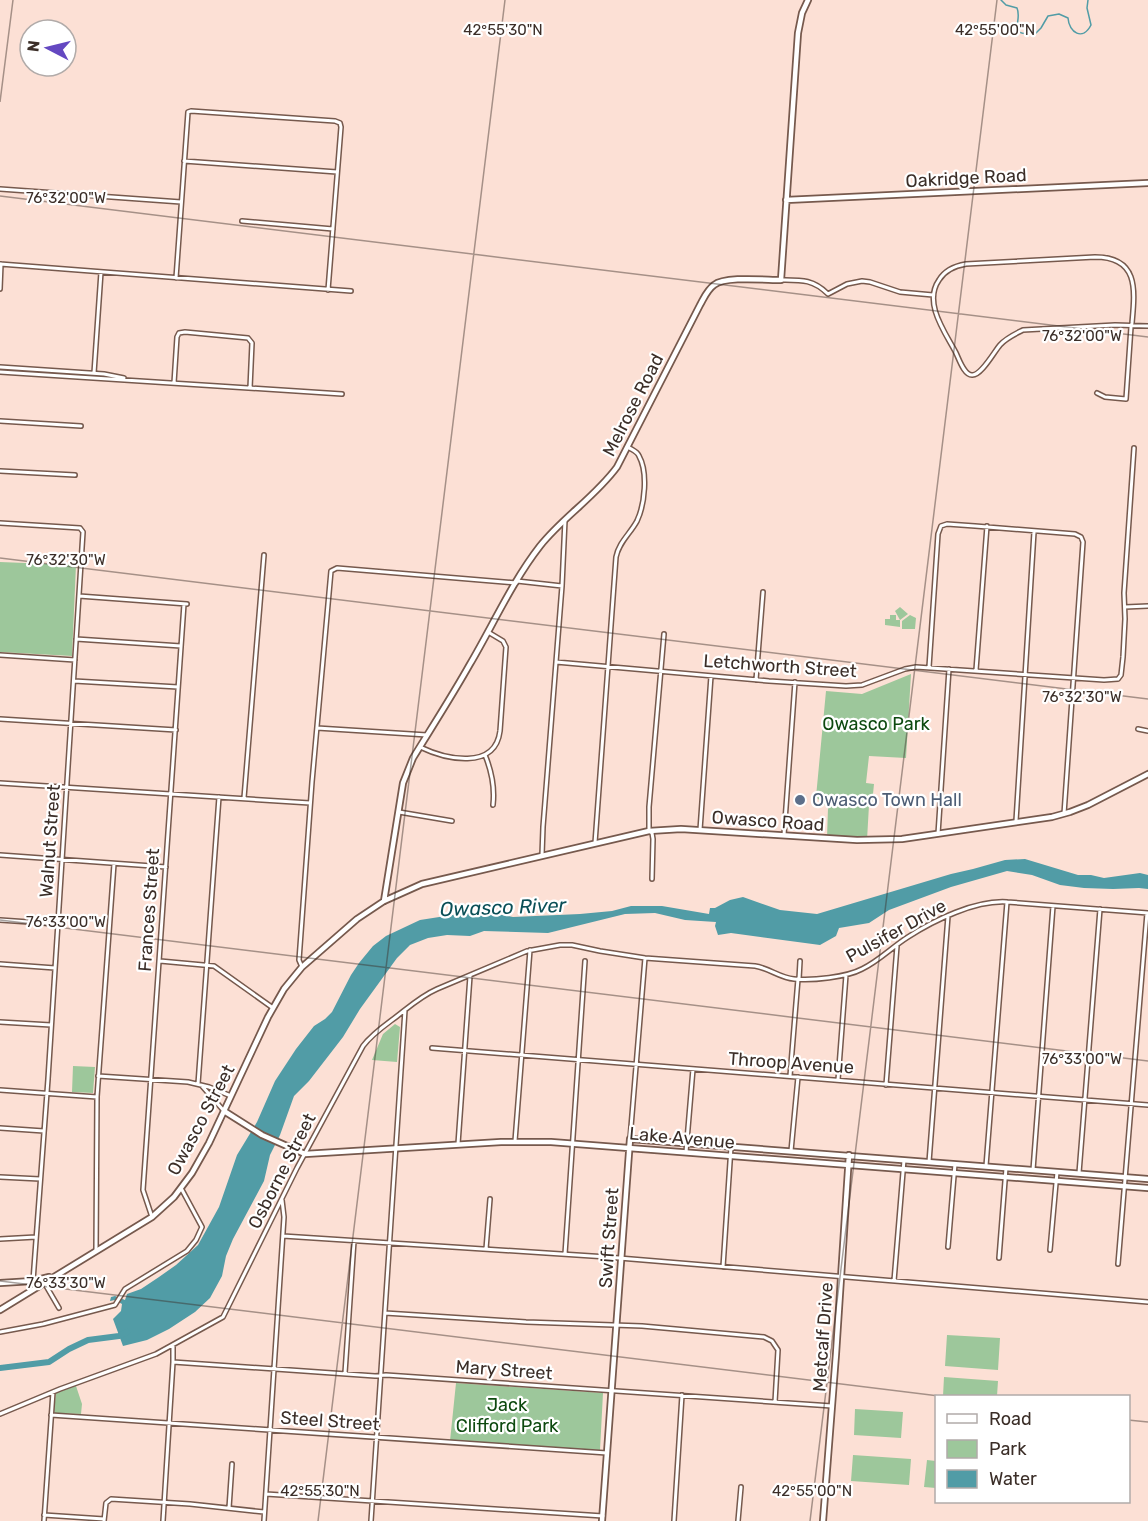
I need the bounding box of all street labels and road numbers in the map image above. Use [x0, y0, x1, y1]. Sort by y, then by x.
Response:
street label: Oakridge Road [905, 164, 1027, 192]
street label: Melrose Road [598, 350, 668, 460]
street label: Letchworth Street [703, 650, 857, 682]
street label: Walnut Street [35, 784, 65, 898]
street label: Owasco Road [711, 806, 825, 836]
street label: Frances Street [134, 848, 164, 972]
street label: Pulsifer Drive [842, 894, 950, 968]
street label: Throop Avenue [727, 1048, 855, 1078]
street label: Owasco Street [163, 1061, 239, 1179]
street label: Osborne Street [243, 1110, 321, 1232]
street label: Lake Avenue [628, 1122, 736, 1154]
street label: Swift Street [595, 1187, 623, 1289]
street label: Metcalf Drive [808, 1281, 838, 1393]
street label: Mary Street [455, 1356, 553, 1384]
street label: Steel Street [280, 1407, 380, 1435]

